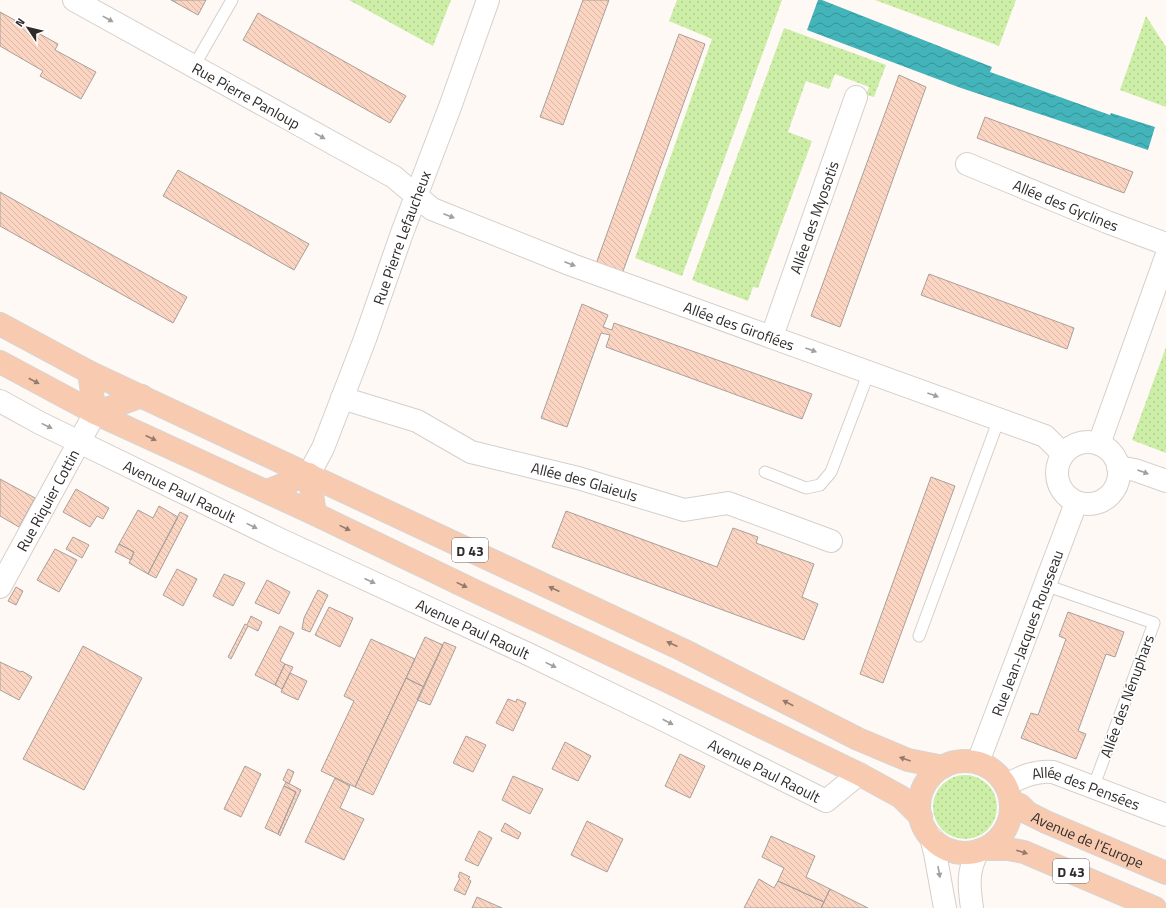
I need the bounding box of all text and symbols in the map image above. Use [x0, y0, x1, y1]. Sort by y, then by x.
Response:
north arrow [8, 8, 48, 48]
text: N [11, 15, 29, 30]
one-way arrow [103, 16, 114, 22]
street label: Rue Pierre Panloup [188, 56, 305, 135]
one-way arrow [314, 133, 326, 139]
street label: Allée des Myosotis [783, 158, 844, 277]
street label: Rue Pierre Lefaucheux [366, 167, 436, 308]
street label: Allée des Gyclines [1010, 173, 1122, 237]
one-way arrow [443, 213, 455, 219]
one-way arrow [564, 261, 576, 267]
street label: Allée des Giroflées [681, 295, 798, 356]
one-way arrow [805, 348, 817, 354]
one-way arrow [29, 377, 40, 384]
one-way arrow [927, 392, 939, 398]
one-way arrow [41, 423, 52, 429]
one-way arrow [145, 435, 156, 441]
street label: Rue Riquier Cottin [10, 445, 85, 555]
street label: Avenue Paul Raoult [120, 454, 241, 528]
street label: Allée des Glaieuls [529, 456, 641, 507]
one-way arrow [1137, 470, 1149, 476]
one-way arrow [247, 523, 258, 529]
one-way arrow [339, 525, 351, 531]
road number: D 43 [452, 538, 488, 562]
street label: Rue Jean-Jacques Rousseau [985, 547, 1069, 719]
one-way arrow [364, 578, 376, 584]
one-way arrow [456, 582, 468, 588]
one-way arrow [548, 586, 560, 592]
street label: Avenue Paul Raoult [412, 592, 534, 665]
street label: Allée des Nénuphars [1094, 631, 1160, 761]
one-way arrow [666, 641, 677, 647]
one-way arrow [546, 662, 557, 668]
one-way arrow [782, 700, 794, 706]
one-way arrow [662, 719, 674, 725]
street label: Avenue Paul Raoult [704, 732, 825, 808]
one-way arrow [899, 756, 911, 762]
street label: Allée des Pensées [1029, 760, 1143, 816]
street label: Avenue de l'Europe [1028, 805, 1148, 874]
one-way arrow [1016, 849, 1028, 855]
road number: D 43 [1053, 859, 1089, 883]
one-way arrow [936, 866, 942, 878]

